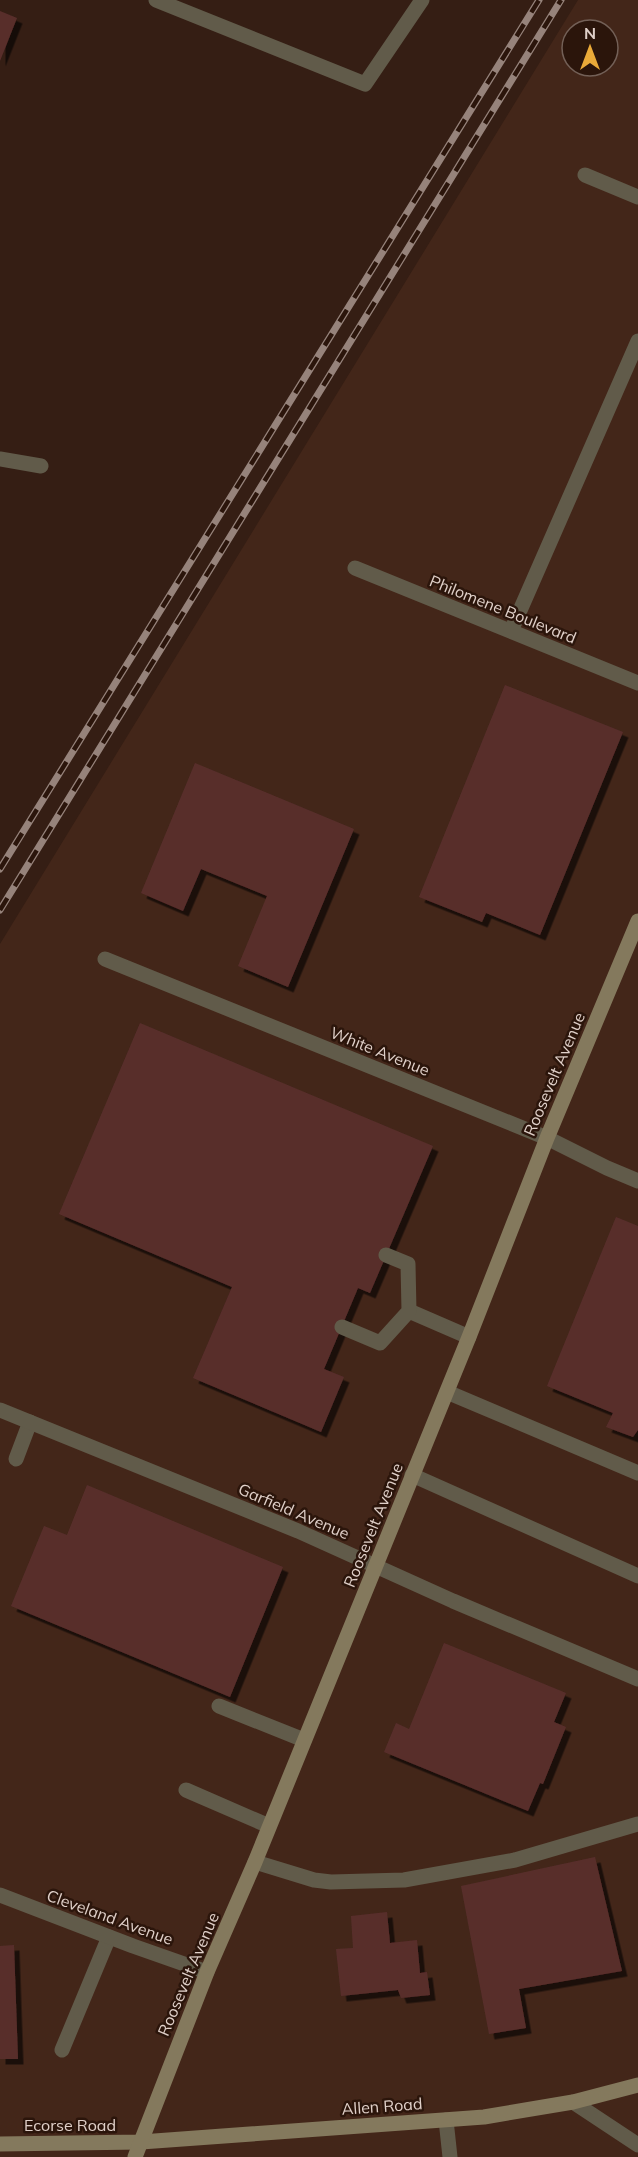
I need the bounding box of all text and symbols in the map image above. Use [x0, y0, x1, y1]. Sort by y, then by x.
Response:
north arrow [560, 18, 620, 78]
text: N [584, 23, 596, 43]
street label: Philomene Boulevard [427, 570, 579, 648]
street label: Roosevelt Avenue [519, 1009, 589, 1139]
street label: White Avenue [328, 1022, 432, 1080]
street label: Roosevelt Avenue [339, 1460, 407, 1590]
street label: Garfield Avenue [235, 1479, 353, 1543]
street label: Cleveland Avenue [44, 1885, 176, 1949]
street label: Roosevelt Avenue [153, 1909, 223, 2039]
street label: Allen Road [341, 2093, 423, 2119]
street label: Ecorse Road [24, 2115, 116, 2135]

